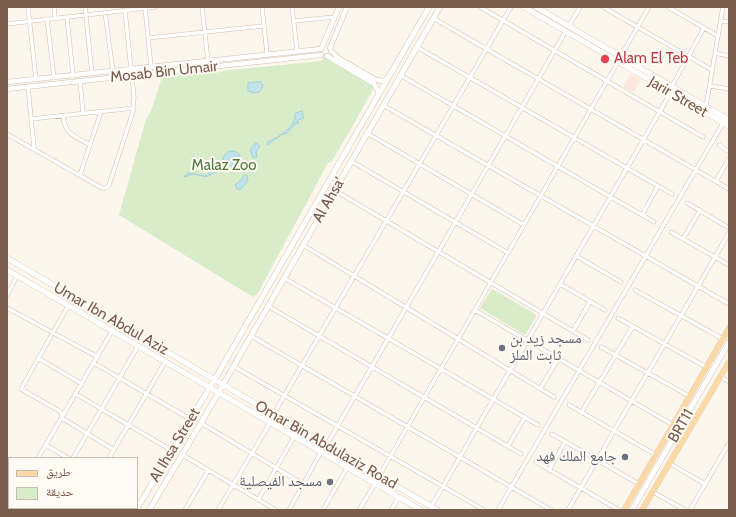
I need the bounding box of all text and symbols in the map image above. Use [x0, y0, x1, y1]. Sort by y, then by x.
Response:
place label: Alam El Teb [614, 50, 688, 68]
marker: Alam El Teb [599, 53, 611, 65]
street label: Mosab Bin Umair [109, 57, 219, 87]
street label: Jarir Street [645, 73, 711, 121]
park label: Malaz Zoo [192, 157, 256, 175]
street label: Al Ahsa' [309, 174, 349, 226]
street label: Umar Ibn Abdul Aziz [50, 279, 172, 359]
place label: مسجد زيد بن ثابت الملز [510, 330, 582, 365]
marker: مسجد زيد بن ثابت الملز [497, 343, 507, 353]
street label: Omar Bin Abdulaziz Road [252, 397, 400, 493]
street label: Al Ihsa Street [146, 405, 204, 485]
street label: BRT11 [664, 406, 698, 446]
place label: جامع الملك فهد [536, 448, 617, 466]
marker: جامع الملك فهد [620, 452, 630, 462]
legend [8, 457, 138, 509]
text: طريق [46, 464, 71, 479]
place label: مسجد الفيصلية [239, 473, 322, 491]
marker: مسجد الفيصلية [325, 477, 335, 487]
text: حديقة [46, 484, 74, 499]

